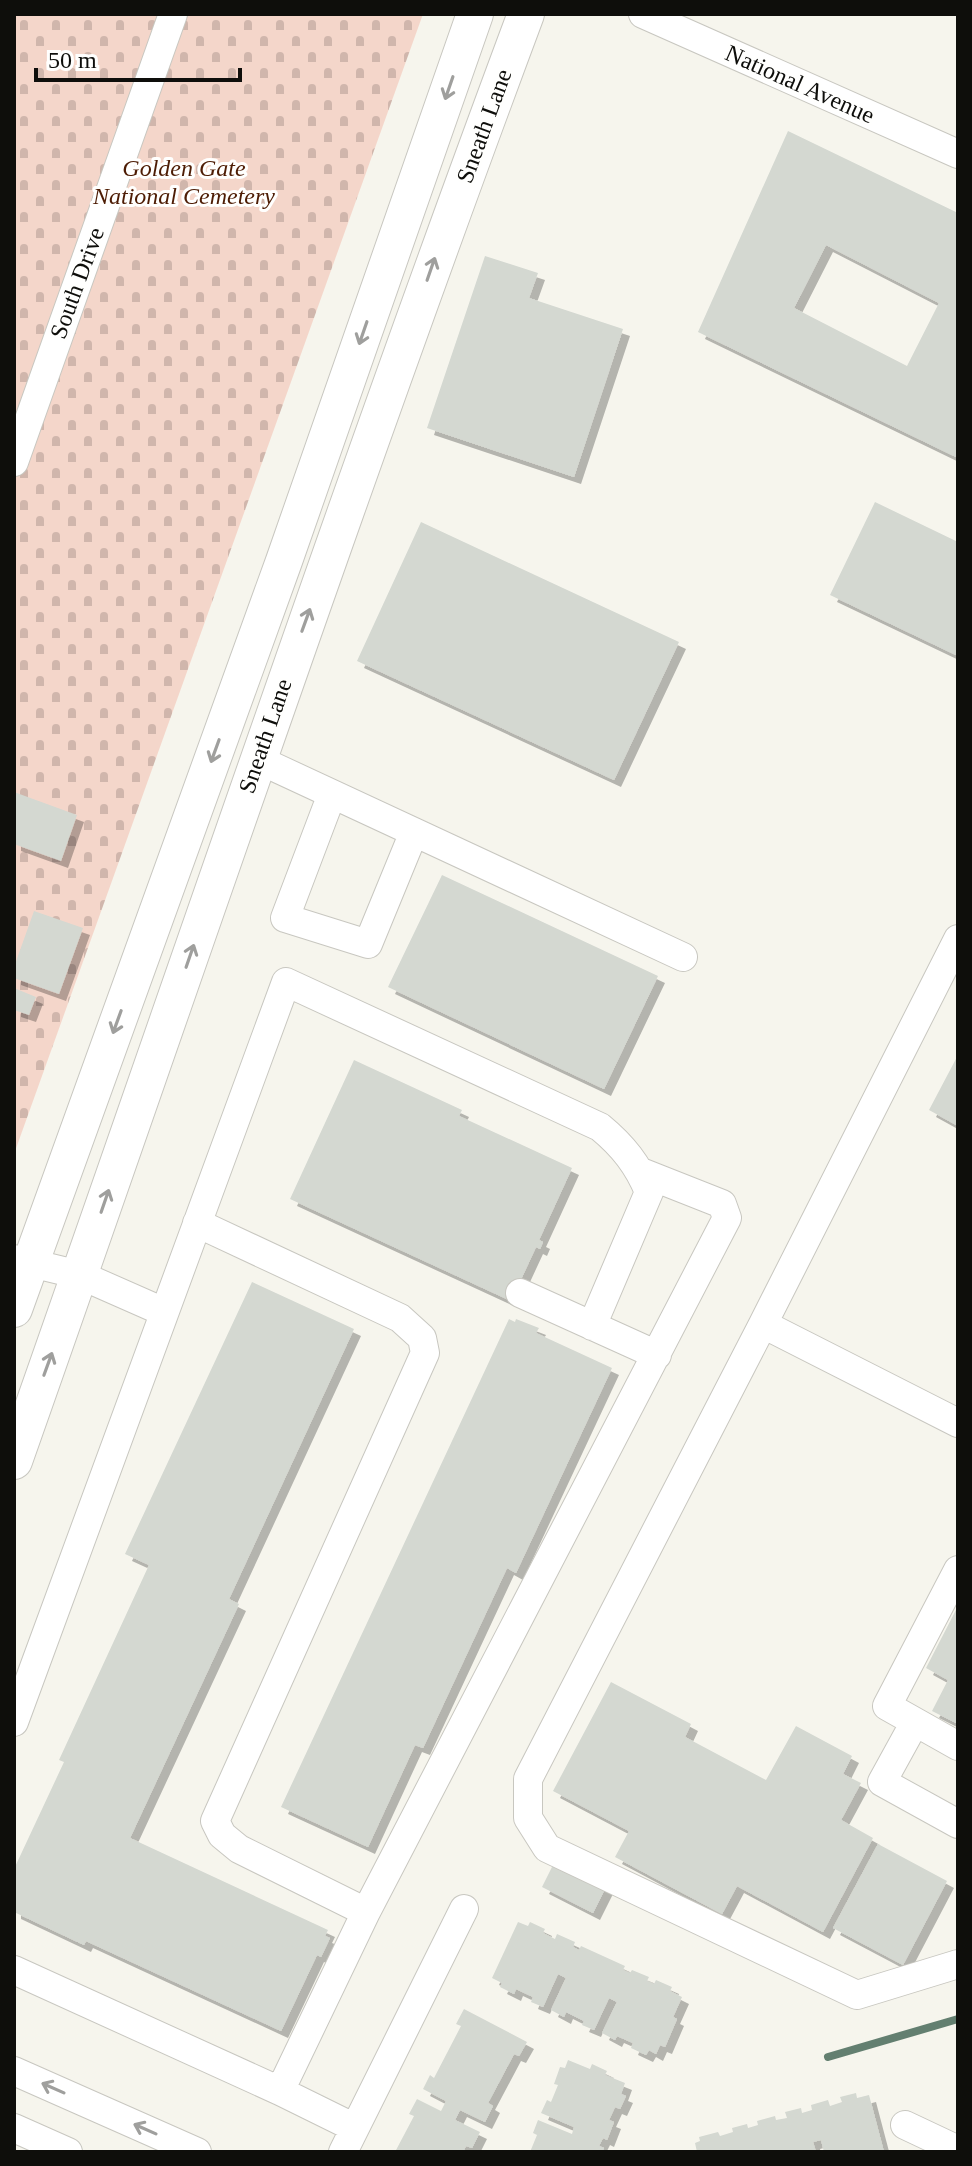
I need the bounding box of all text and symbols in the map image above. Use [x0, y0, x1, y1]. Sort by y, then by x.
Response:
scale bar [36, 32, 240, 82]
street label: National Avenue [722, 40, 878, 128]
text: 50 m [48, 47, 97, 73]
street label: Sneath Lane [451, 66, 517, 186]
one-way arrow [441, 75, 456, 100]
park label: Golden Gate National Cemetery [92, 155, 275, 209]
street label: South Drive [45, 224, 109, 342]
one-way arrow [425, 257, 440, 282]
one-way arrow [355, 320, 370, 345]
one-way arrow [300, 608, 315, 633]
street label: Sneath Lane [233, 675, 297, 797]
one-way arrow [207, 738, 221, 763]
one-way arrow [183, 943, 198, 968]
one-way arrow [108, 1009, 123, 1034]
one-way arrow [99, 1189, 114, 1214]
one-way arrow [42, 1352, 57, 1377]
one-way arrow [42, 2080, 66, 2095]
one-way arrow [133, 2121, 157, 2136]

